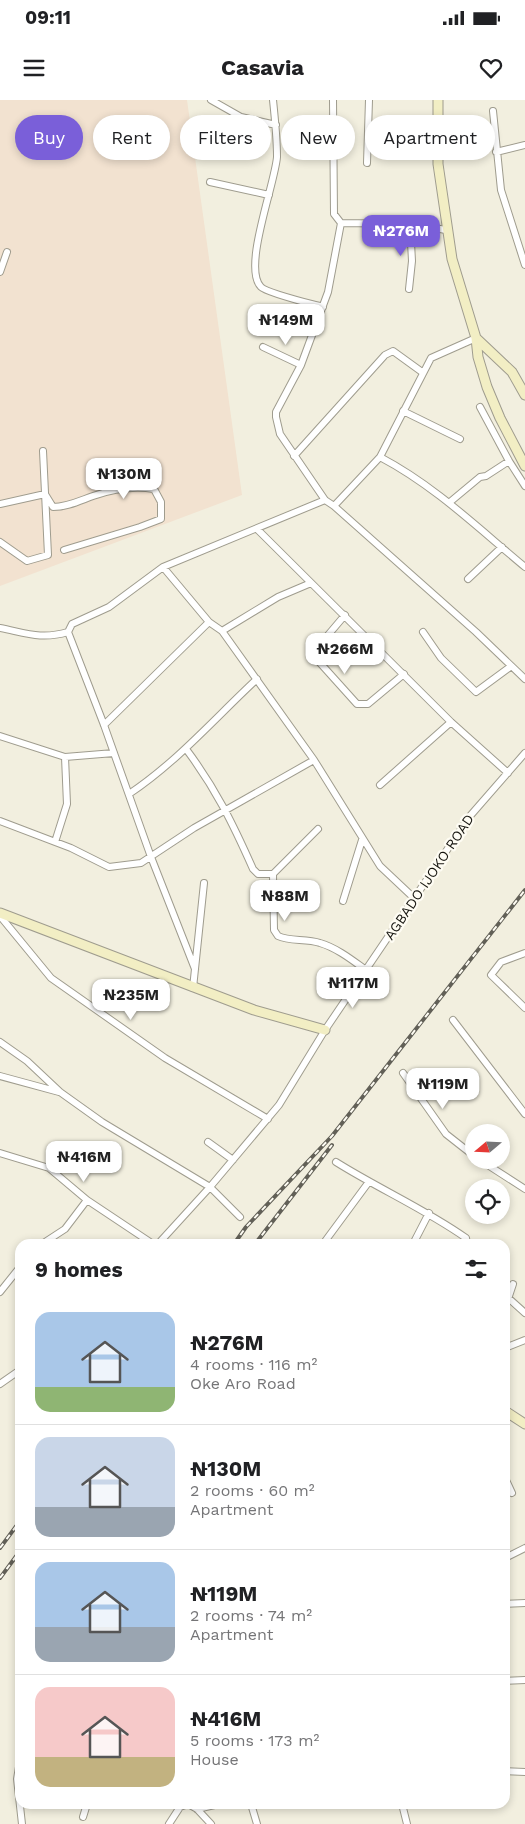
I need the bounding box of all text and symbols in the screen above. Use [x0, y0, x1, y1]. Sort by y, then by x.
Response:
text: 09:11 [25, 6, 71, 29]
icon: menu [20, 54, 48, 82]
icon: heart [477, 54, 505, 82]
text: Casavia [221, 55, 304, 80]
chip: Buy [15, 115, 83, 160]
chip: Rent [93, 115, 170, 160]
chip: Filters [180, 115, 271, 160]
chip: New [281, 115, 355, 160]
chip: Apartment [365, 115, 495, 160]
pin: ₦276M [366, 214, 436, 257]
text: ₦276M [373, 221, 429, 240]
pin: ₦149M [251, 304, 321, 346]
text: ₦149M [259, 310, 313, 329]
pin: ₦130M [89, 458, 159, 500]
text: ₦130M [97, 464, 151, 483]
pin: ₦266M [310, 632, 380, 675]
text: ₦266M [317, 639, 373, 658]
street label: AGBADO IJOKO ROAD [381, 811, 477, 943]
pin: ₦88M [255, 880, 315, 922]
text: ₦88M [261, 886, 309, 905]
pin: ₦117M [318, 966, 388, 1009]
text: ₦117M [327, 973, 379, 992]
pin: ₦235M [96, 978, 166, 1021]
text: ₦235M [103, 985, 159, 1004]
pin: ₦119M [408, 1068, 478, 1110]
text: ₦119M [417, 1074, 469, 1093]
north arrow [465, 1124, 510, 1169]
map controls [465, 1124, 510, 1224]
pin: ₦416M [49, 1140, 119, 1183]
text: ₦416M [57, 1147, 111, 1166]
button: locate [465, 1179, 510, 1224]
icon: filters [462, 1255, 490, 1283]
text: 9 homes [35, 1257, 123, 1282]
text: ₦276M [190, 1330, 264, 1355]
icon: home [75, 1332, 135, 1392]
text: 4 rooms · 116 m² [190, 1355, 317, 1374]
text: Oke Aro Road [190, 1374, 296, 1393]
text: ₦130M [190, 1456, 261, 1481]
icon: home [75, 1457, 135, 1517]
text: 2 rooms · 60 m² [190, 1481, 315, 1500]
text: Apartment [190, 1500, 273, 1519]
text: ₦119M [190, 1581, 257, 1606]
icon: home [75, 1582, 135, 1642]
text: 2 rooms · 74 m² [190, 1606, 312, 1625]
text: Apartment [190, 1625, 273, 1644]
text: ₦416M [190, 1706, 261, 1731]
icon: home [75, 1707, 135, 1767]
text: 5 rooms · 173 m² [190, 1731, 319, 1750]
text: House [190, 1750, 239, 1769]

